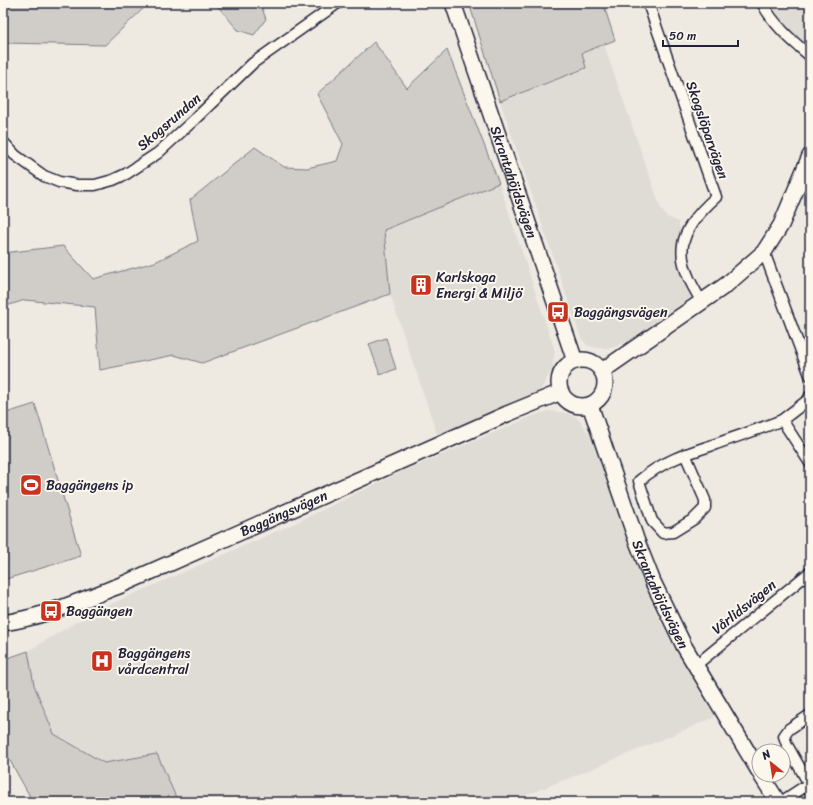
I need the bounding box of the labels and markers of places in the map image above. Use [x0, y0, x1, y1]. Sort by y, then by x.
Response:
place label: Karlskoga Energi & Miljö [436, 265, 523, 306]
building icon: Karlskoga Energi & Miljö [408, 272, 434, 298]
bus stop icon: Baggängsvägen [545, 299, 571, 325]
place label: Baggängsvägen [574, 300, 668, 325]
sports icon: Baggängens ip [18, 472, 44, 498]
place label: Baggängens ip [46, 473, 134, 498]
bus stop icon: Baggängen [38, 598, 64, 624]
place label: Baggängen [66, 599, 133, 624]
place label: Baggängens vårdcentral [118, 641, 190, 682]
hospital icon: Baggängens vårdcentral [89, 648, 115, 674]

